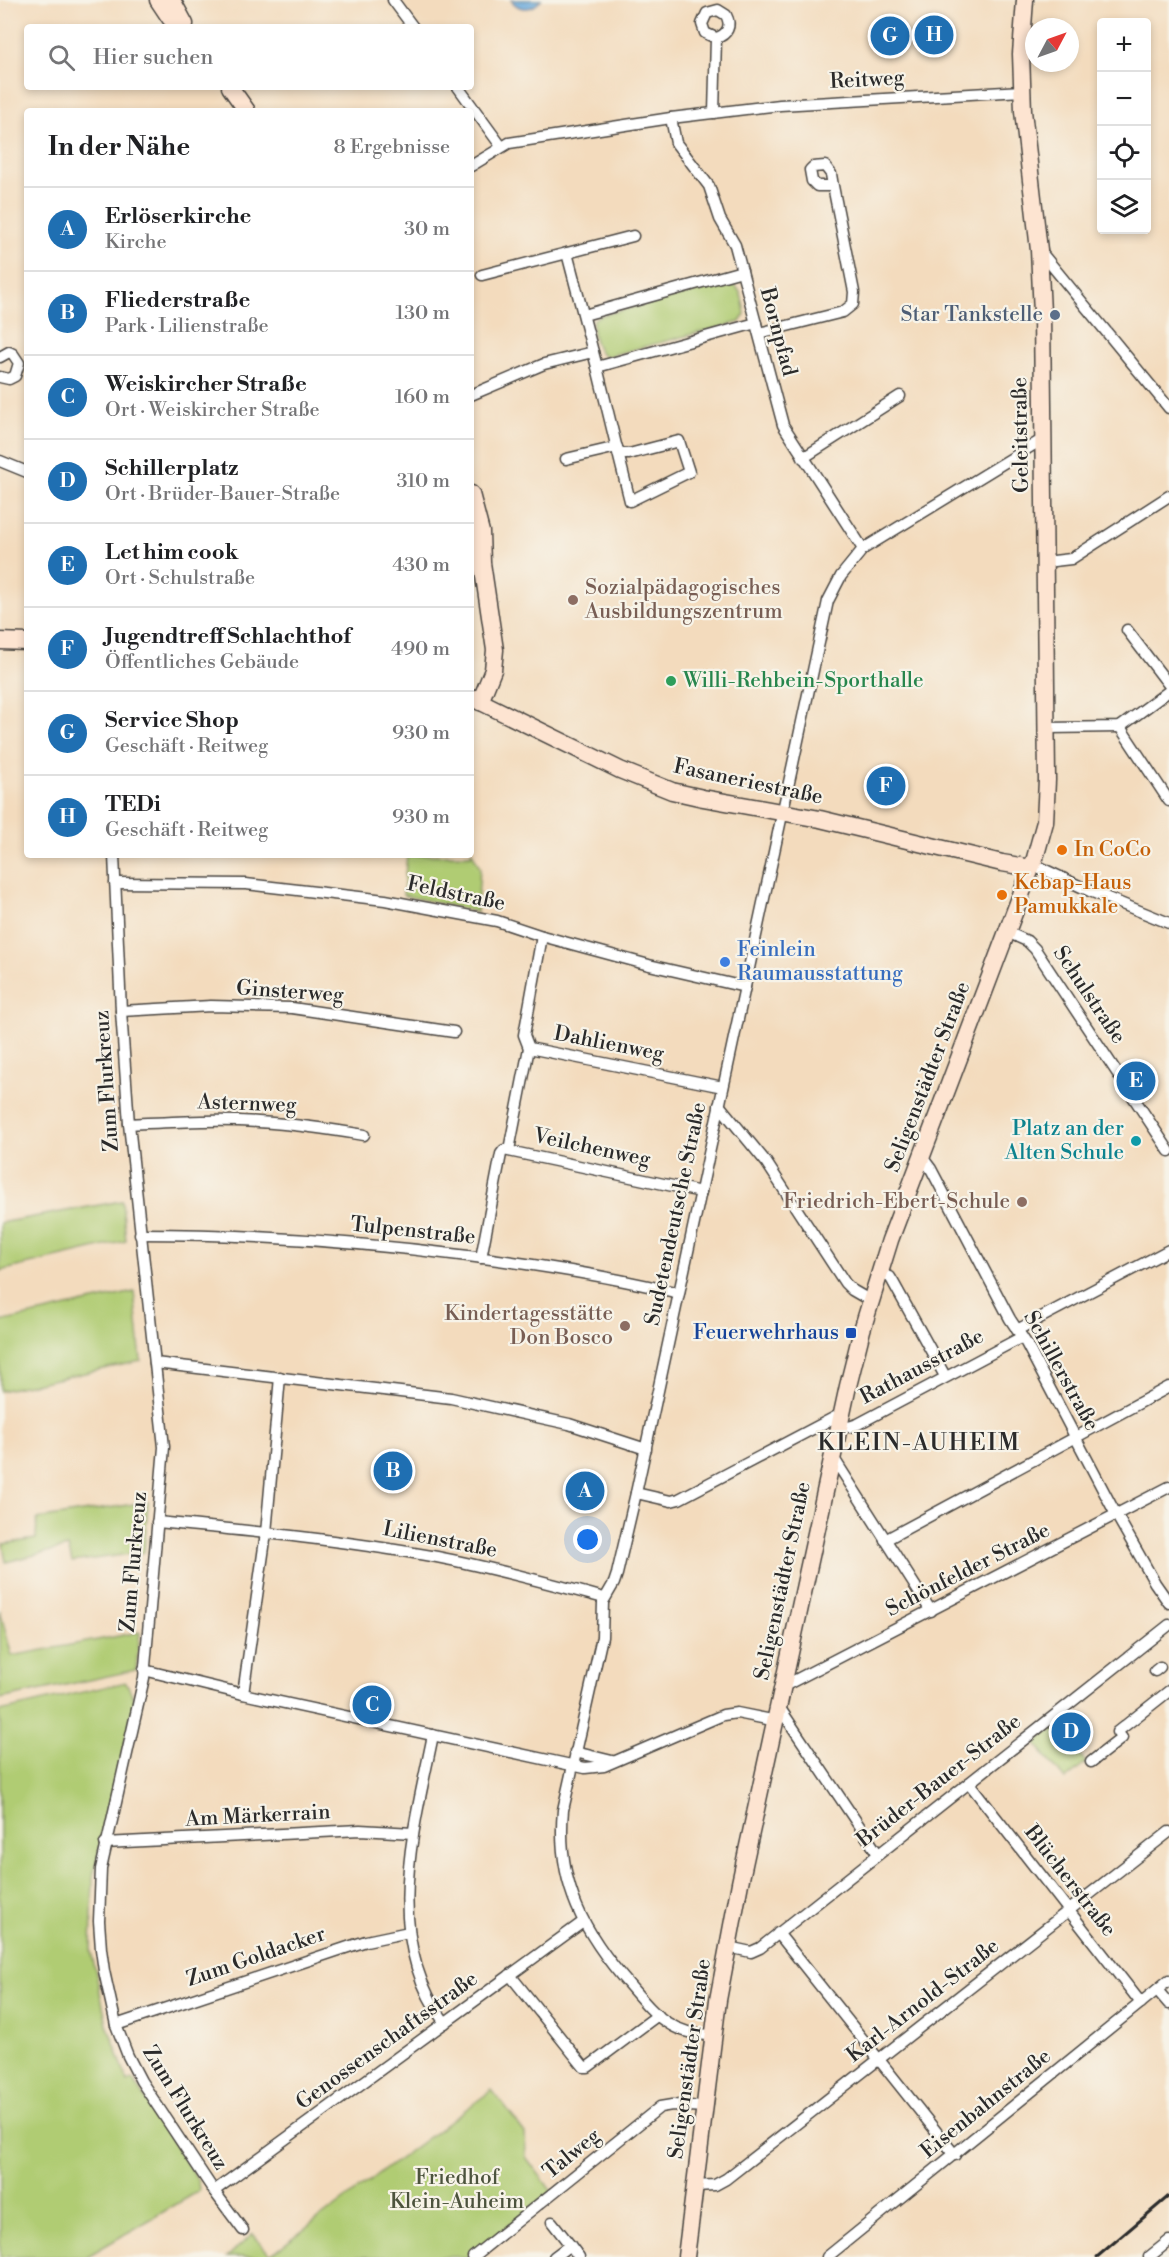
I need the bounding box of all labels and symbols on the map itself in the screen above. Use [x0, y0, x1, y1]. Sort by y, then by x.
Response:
pin: H [914, 12, 954, 57]
pin: G [870, 14, 910, 58]
north arrow [1025, 18, 1079, 72]
street label: Reitweg [829, 65, 905, 95]
street label: Bornpfad [753, 284, 802, 379]
place label: Star Tankstelle [900, 302, 1043, 328]
marker: Star Tankstelle [1048, 308, 1062, 322]
street label: Geleitstraße [1007, 377, 1035, 493]
place label: Sozialpädagogisches Ausbildungszentrum [584, 575, 783, 625]
marker: Sozialpädagogisches Ausbildungszentrum [566, 593, 580, 607]
place label: Willi-Rehbein-Sporthalle [682, 668, 924, 694]
marker: Willi-Rehbein-Sporthalle [664, 674, 678, 688]
street label: Fasaneriestraße [671, 753, 825, 811]
pin: F [866, 764, 906, 808]
place label: In CoCo [1074, 837, 1151, 863]
marker: In CoCo [1055, 843, 1069, 857]
place label: Kebap-Haus Pamukkale [1014, 870, 1131, 920]
street label: Feldstraße [404, 871, 508, 917]
marker: Kebap-Haus Pamukkale [995, 888, 1009, 902]
place label: Feinlein Raumausstattung [737, 937, 903, 987]
street label: Schulstraße [1047, 941, 1131, 1049]
marker: Feinlein Raumausstattung [718, 955, 732, 969]
street label: Ginsterweg [235, 975, 345, 1009]
street label: Seligenstädter Straße [880, 978, 976, 1176]
street label: Zum Flurkreuz [89, 1009, 125, 1153]
street label: Dahlienweg [552, 1021, 666, 1067]
pin: E [1116, 1058, 1156, 1104]
street label: Asternweg [196, 1089, 297, 1119]
street label: Sudetendeutsche Straße [640, 1100, 712, 1328]
place label: Platz an der Alten Schule [1004, 1116, 1124, 1166]
street label: Veilchenweg [530, 1123, 653, 1173]
marker: Platz an der Alten Schule [1129, 1134, 1143, 1148]
place label: Friedrich-Ebert-Schule [783, 1189, 1010, 1215]
marker: Friedrich-Ebert-Schule [1015, 1195, 1029, 1209]
street label: Tulpenstraße [349, 1212, 477, 1250]
place label: Kindertagesstätte Don Bosco [444, 1301, 613, 1351]
street label: Schillerstraße [1017, 1307, 1105, 1435]
marker: Kindertagesstätte Don Bosco [618, 1319, 632, 1333]
place label: Feuerwehrhaus [693, 1320, 839, 1346]
street label: Rathausstraße [856, 1323, 988, 1411]
marker: Feuerwehrhaus [844, 1326, 858, 1340]
district label: KLEIN-AUHEIM [817, 1428, 1021, 1458]
pin: B [374, 1448, 412, 1494]
pin: A [566, 1468, 604, 1514]
street label: Seligenstädter Straße [749, 1480, 817, 1682]
street label: Zum Flurkreuz [115, 1490, 153, 1634]
street label: Lilienstraße [381, 1516, 499, 1564]
street label: Schönfelder Straße [882, 1517, 1054, 1623]
your location [573, 1525, 602, 1554]
pin: C [352, 1682, 392, 1728]
street label: Brüder-Bauer-Straße [851, 1709, 1026, 1854]
pin: D [1052, 1710, 1090, 1754]
street label: Am Märkerrain [184, 1799, 332, 1833]
street label: Blücherstraße [1018, 1819, 1122, 1942]
street label: Zum Goldacker [183, 1921, 329, 1993]
street label: Karl-Arnold-Straße [842, 1933, 1004, 2069]
street label: Seligenstädter Straße [663, 1957, 717, 2161]
street label: Genossenschaftsstraße [291, 1966, 483, 2116]
street label: Zum Flurkreuz [136, 2041, 234, 2175]
street label: Eisenbahnstraße [916, 2043, 1056, 2165]
street label: Talweg [538, 2123, 606, 2185]
park label: Friedhof Klein-Auheim [390, 2165, 524, 2215]

